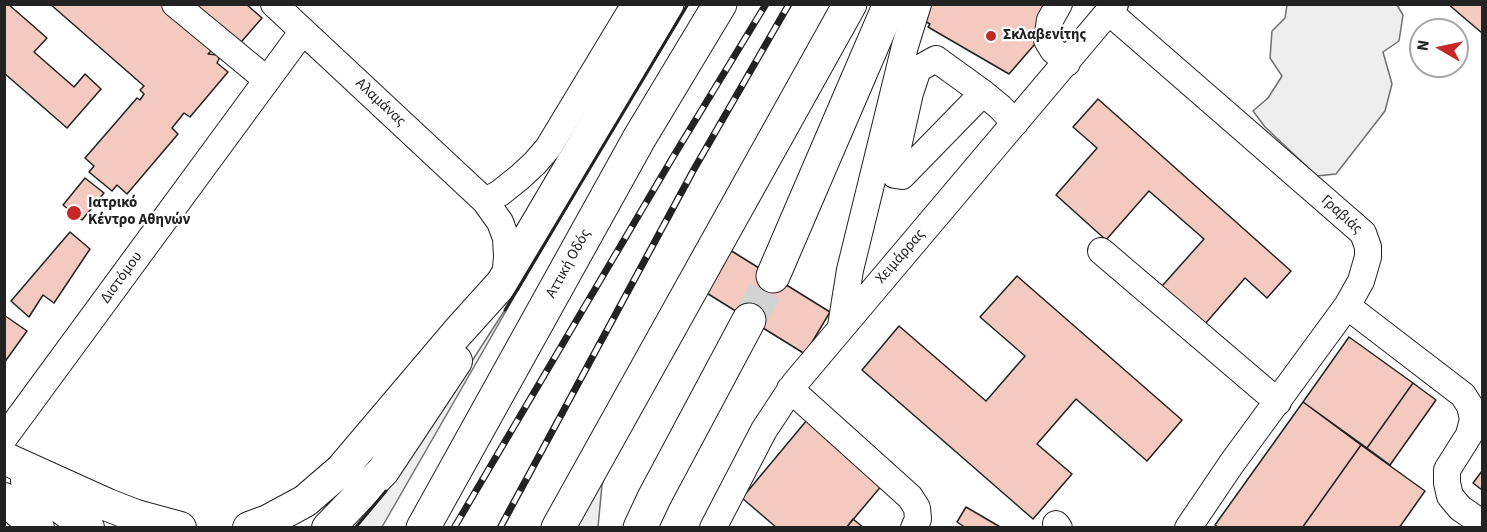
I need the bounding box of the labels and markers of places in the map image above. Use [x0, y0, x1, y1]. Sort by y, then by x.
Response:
place label: Σκλαβενίτης [1003, 27, 1086, 45]
marker: Σκλαβενίτης [984, 29, 998, 43]
place label: Ιατρικό Κέντρο Αθηνών [88, 195, 190, 230]
marker: Ιατρικό Κέντρο Αθηνών [65, 204, 83, 222]

